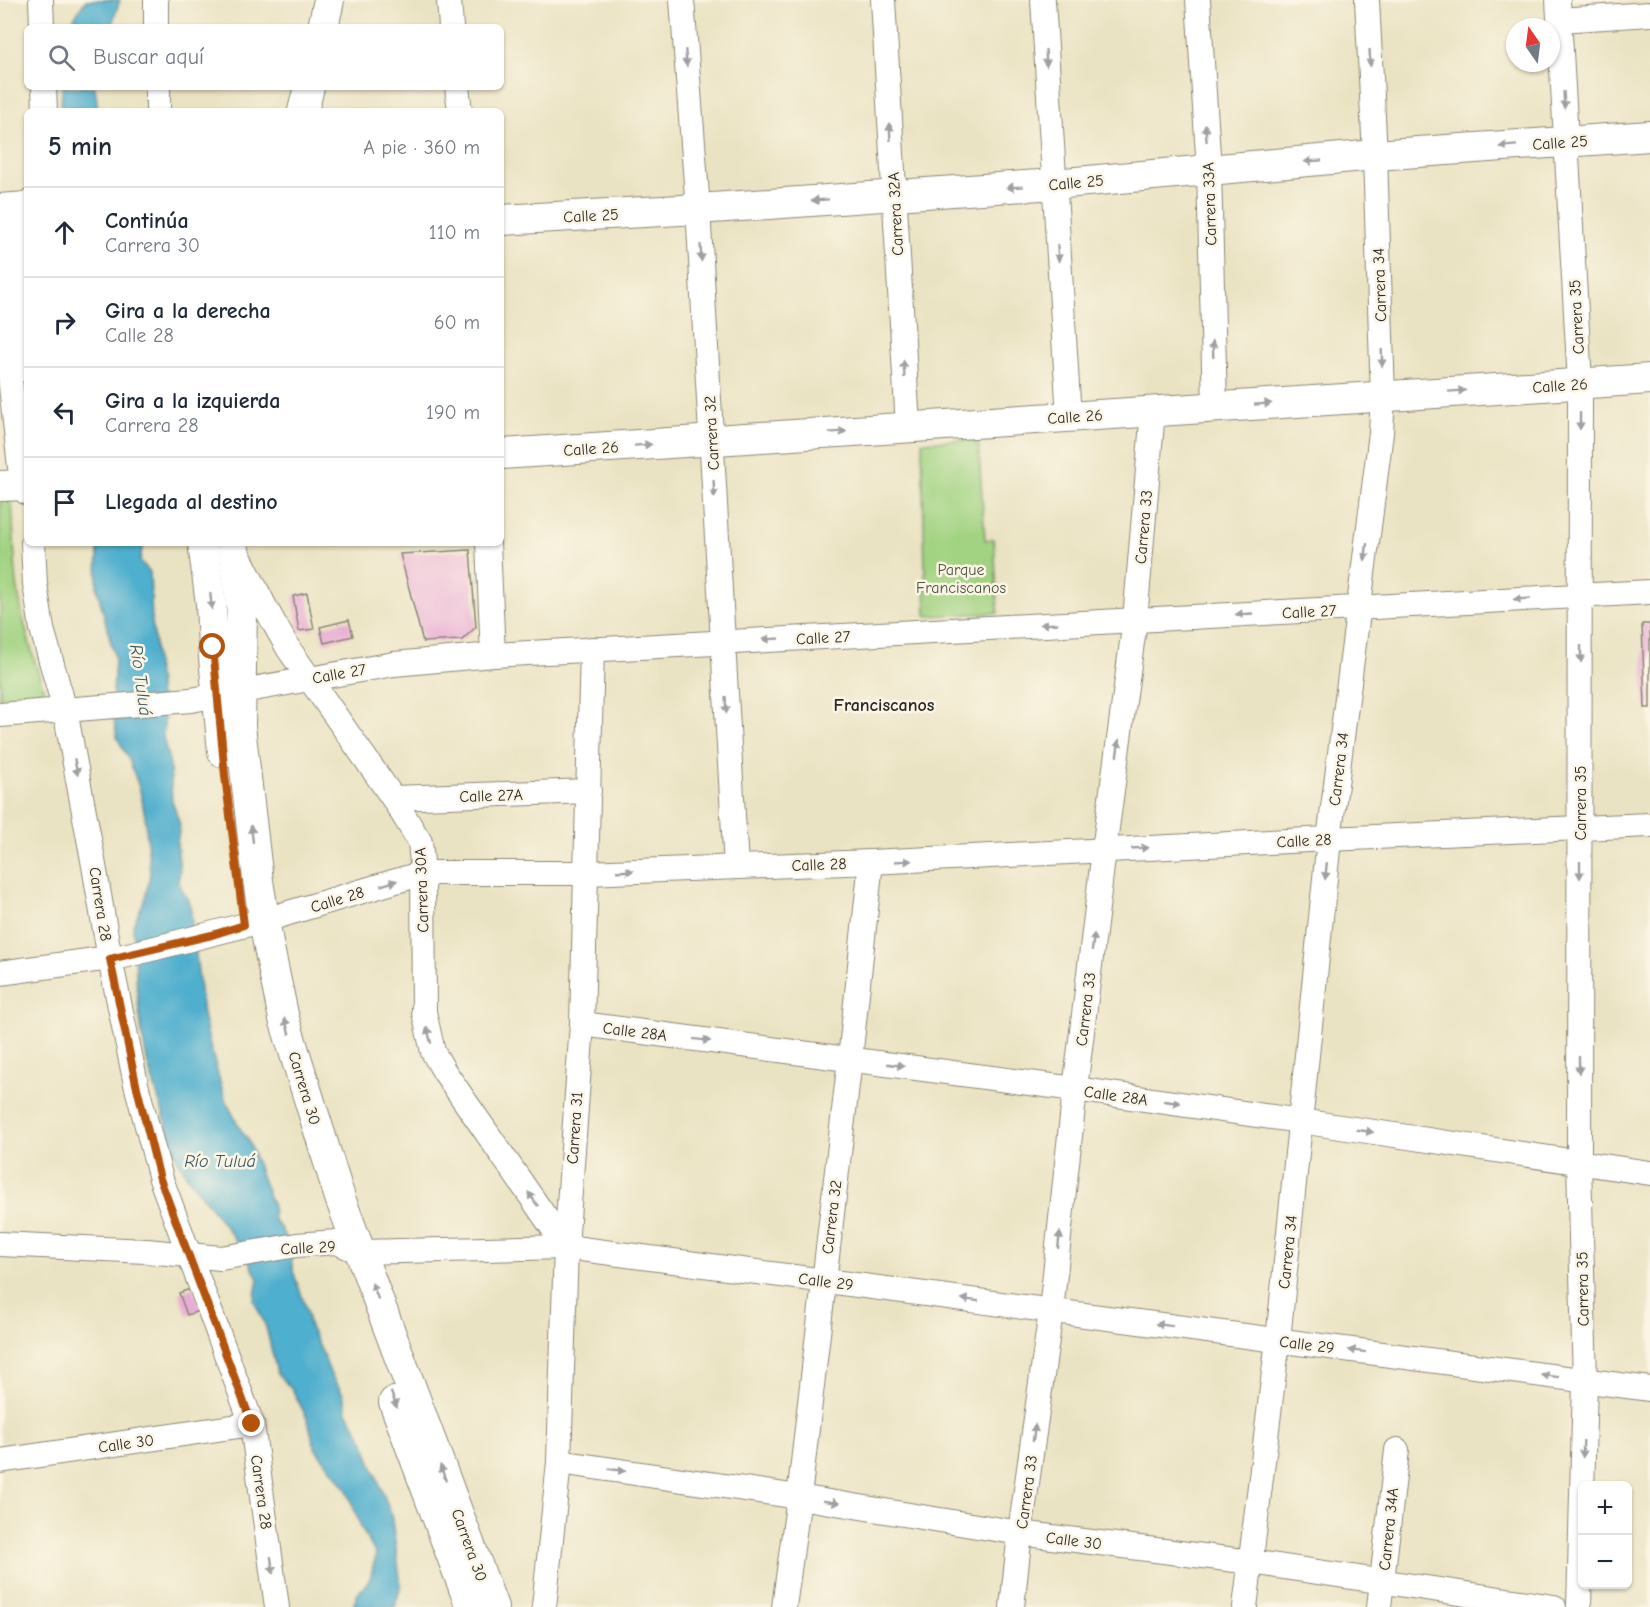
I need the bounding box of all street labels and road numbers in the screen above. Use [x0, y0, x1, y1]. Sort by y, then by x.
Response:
street label: Calle 25 [1532, 132, 1588, 154]
street label: Carrera 33A [1200, 162, 1220, 246]
street label: Carrera 32A [885, 172, 907, 256]
street label: Calle 25 [1048, 172, 1105, 194]
street label: Calle 25 [563, 206, 619, 226]
street label: Carrera 34 [1370, 248, 1390, 322]
street label: Carrera 35 [1566, 279, 1588, 355]
street label: Calle 26 [1532, 375, 1588, 397]
street label: Carrera 32 [701, 395, 723, 471]
street label: Calle 26 [1047, 406, 1103, 428]
street label: Calle 26 [563, 438, 619, 460]
street label: Carrera 33 [1132, 489, 1156, 565]
street label: Calle 27 [1281, 602, 1337, 622]
street label: Calle 27 [795, 628, 851, 648]
street label: Calle 27 [311, 660, 368, 688]
street label: Carrera 34 [1326, 731, 1352, 807]
street label: Carrera 35 [1572, 766, 1590, 840]
street label: Calle 27A [459, 786, 523, 806]
street label: Calle 28 [1276, 831, 1332, 851]
street label: Carrera 30A [412, 847, 432, 933]
street label: Calle 28 [791, 855, 847, 875]
street label: Carrera 28 [85, 866, 115, 942]
street label: Calle 28 [308, 883, 366, 917]
street label: Carrera 33 [1073, 971, 1099, 1047]
street label: Calle 28A [602, 1019, 668, 1045]
street label: Carrera 30 [284, 1049, 324, 1127]
street label: Calle 28A [1083, 1083, 1149, 1109]
street label: Carrera 31 [563, 1091, 587, 1165]
street label: Carrera 32 [819, 1179, 845, 1255]
street label: Carrera 34 [1275, 1214, 1301, 1290]
street label: Calle 29 [280, 1238, 336, 1258]
street label: Carrera 35 [1573, 1251, 1593, 1327]
street label: Calle 29 [797, 1270, 854, 1294]
street label: Calle 29 [1278, 1333, 1335, 1357]
street label: Calle 30 [97, 1431, 155, 1457]
street label: Carrera 28 [247, 1454, 275, 1530]
street label: Carrera 33 [1013, 1454, 1041, 1530]
street label: Carrera 34A [1376, 1487, 1402, 1571]
street label: Carrera 30 [448, 1507, 491, 1584]
street label: Calle 30 [1045, 1529, 1103, 1553]

